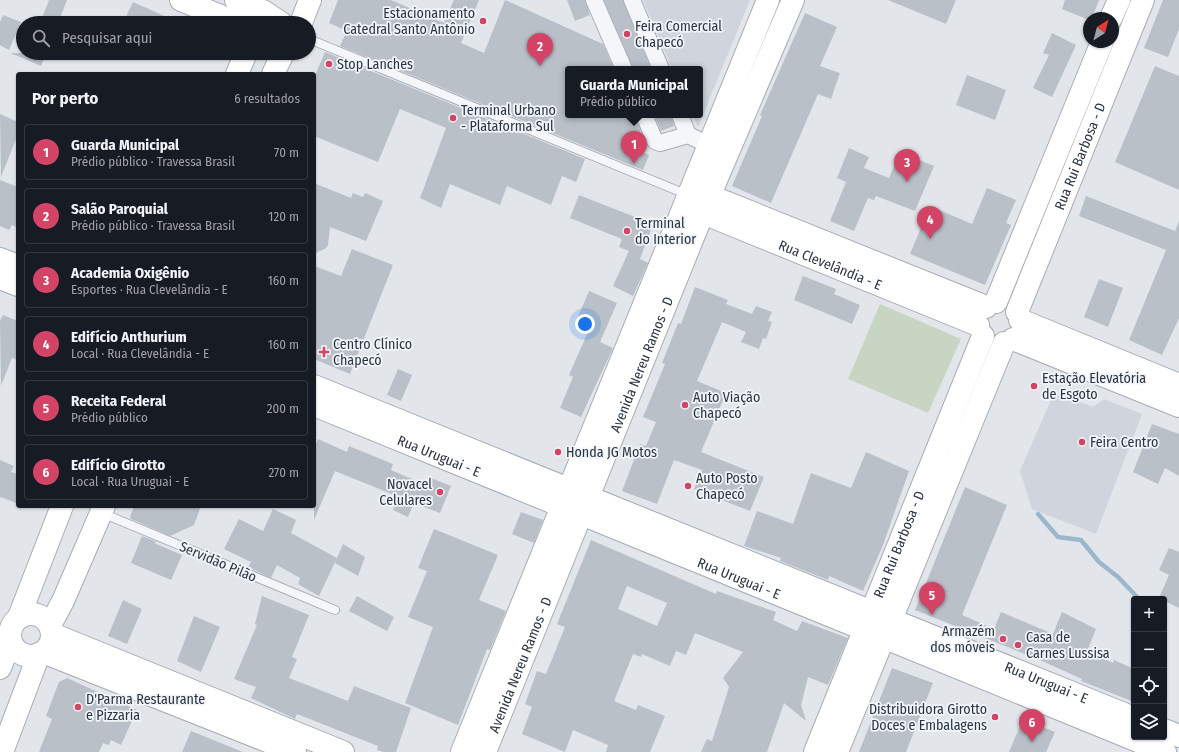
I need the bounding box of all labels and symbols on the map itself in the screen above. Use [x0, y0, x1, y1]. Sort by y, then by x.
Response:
place label: Estacionamento Catedral Santo Antônio [343, 5, 475, 38]
north arrow [1083, 12, 1119, 48]
marker: Estacionamento Catedral Santo Antônio [478, 16, 488, 26]
place label: Feira Comercial Chapecó [635, 18, 722, 51]
marker: Feira Comercial Chapecó [622, 29, 632, 39]
pin: 2 [527, 33, 553, 66]
place label: Stop Lanches [337, 56, 413, 73]
marker: Stop Lanches [324, 59, 334, 69]
street label: Rua Rui Barbosa - D [1051, 100, 1109, 212]
place label: Terminal Urbano - Plataforma Sul [461, 102, 556, 135]
marker: Terminal Urbano - Plataforma Sul [448, 113, 458, 123]
pin: 1 [621, 131, 647, 164]
pin: 3 [894, 149, 920, 182]
pin: 4 [917, 206, 943, 239]
place label: Terminal do Interior [635, 215, 696, 248]
marker: Terminal do Interior [622, 226, 632, 236]
street label: Rua Clevelândia - E [776, 236, 885, 294]
street label: Avenida Nereu Ramos - D [607, 294, 677, 435]
your location [575, 314, 595, 334]
place label: Centro Clínico Chapecó [333, 336, 412, 369]
marker: Centro Clínico Chapecó [318, 346, 330, 358]
place label: Estação Elevatória de Esgoto [1042, 370, 1146, 403]
marker: Estação Elevatória de Esgoto [1029, 381, 1039, 391]
place label: Auto Viação Chapecó [693, 389, 760, 422]
marker: Auto Viação Chapecó [680, 400, 690, 410]
street label: Rua Uruguai - E [395, 431, 483, 481]
place label: Feira Centro [1090, 434, 1158, 451]
marker: Feira Centro [1077, 437, 1087, 447]
place label: Honda JG Motos [566, 444, 657, 461]
marker: Honda JG Motos [553, 447, 563, 457]
place label: Auto Posto Chapecó [696, 470, 758, 503]
place label: Novacel Celulares [379, 476, 432, 509]
marker: Auto Posto Chapecó [683, 481, 693, 491]
marker: Novacel Celulares [435, 487, 445, 497]
street label: Rua Rui Barbosa - D [870, 488, 928, 600]
street label: Servidão Pilão [177, 538, 259, 586]
street label: Rua Uruguai - E [695, 554, 783, 603]
pin: 5 [919, 582, 945, 615]
street label: Avenida Nereu Ramos - D [485, 594, 555, 735]
place label: Armazém dos móveis [930, 623, 995, 656]
place label: Casa de Carnes Lussisa [1026, 629, 1110, 662]
marker: Armazém dos móveis [998, 634, 1008, 644]
marker: Casa de Carnes Lussisa [1013, 640, 1023, 650]
street label: Rua Uruguai - E [1002, 658, 1091, 707]
place label: D'Parma Restaurante e Pizzaria [86, 691, 205, 724]
place label: Distribuidora Girotto Doces e Embalagens [869, 701, 987, 734]
marker: D'Parma Restaurante e Pizzaria [73, 702, 83, 712]
pin: 6 [1019, 709, 1045, 742]
marker: Distribuidora Girotto Doces e Embalagens [990, 712, 1000, 722]

